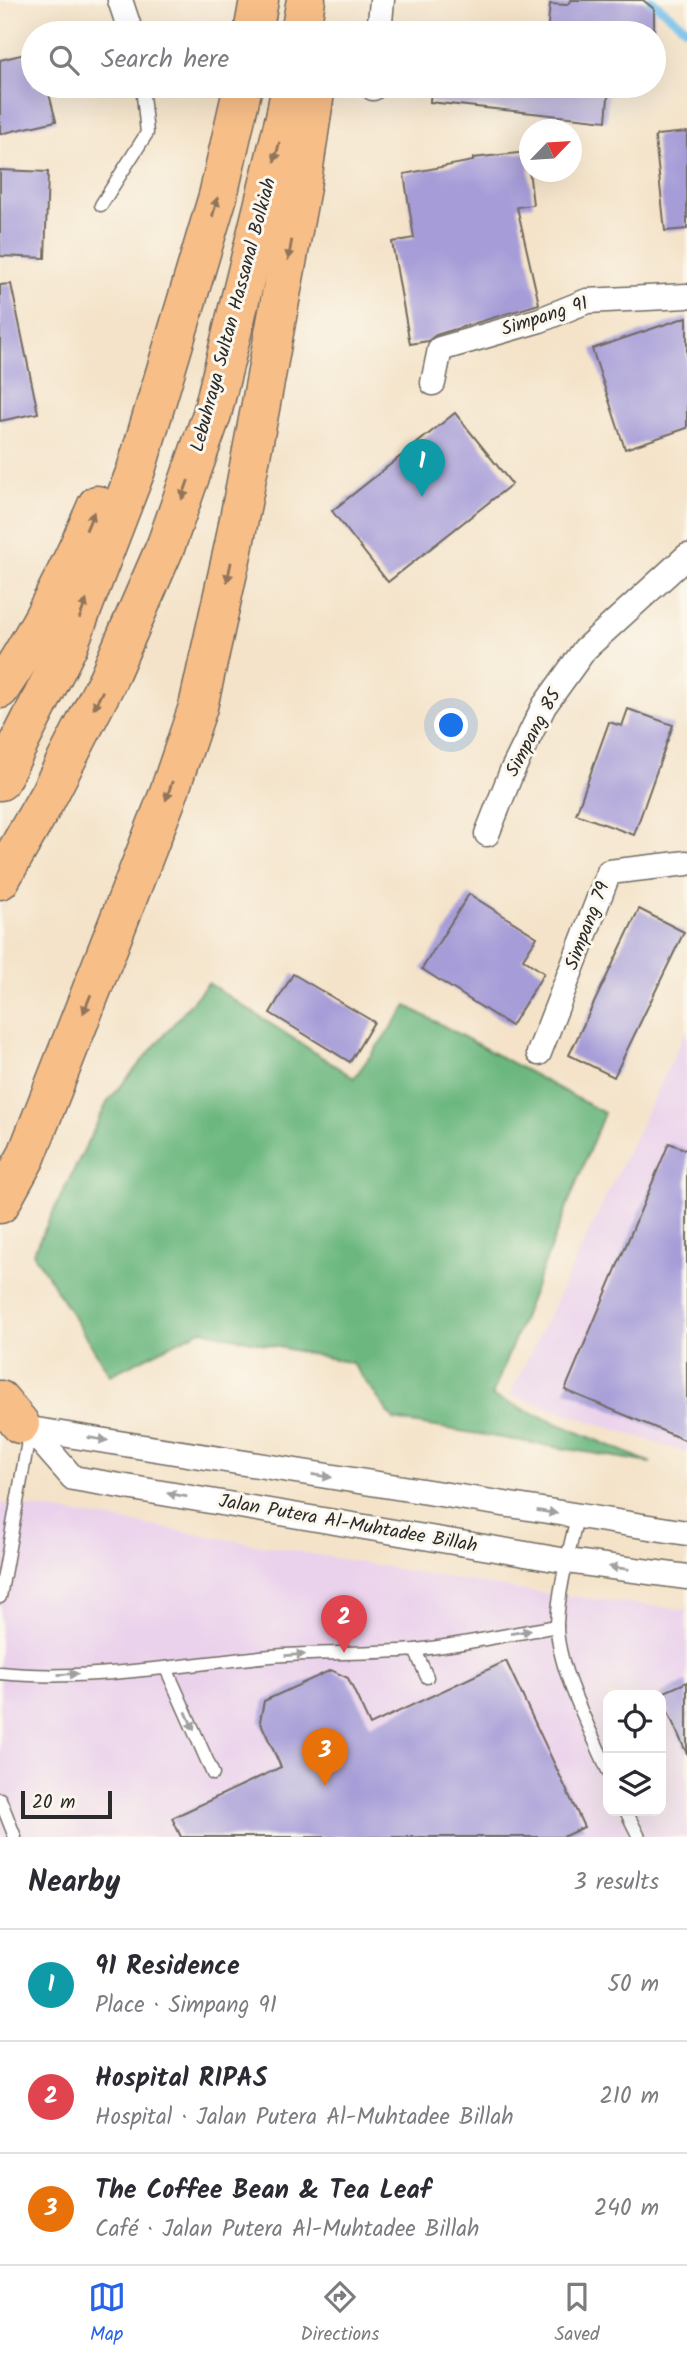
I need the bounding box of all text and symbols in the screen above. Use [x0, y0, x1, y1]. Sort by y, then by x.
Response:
search box [21, 21, 666, 98]
text: Search here [101, 39, 229, 81]
icon: search [45, 41, 83, 79]
north arrow [519, 119, 582, 182]
one-way arrow [271, 142, 282, 164]
street label: Lebuhraya Sultan Hassanal Bolkiah [183, 175, 285, 455]
one-way arrow [210, 196, 220, 217]
one-way arrow [284, 239, 295, 261]
street label: Simpang 91 [498, 289, 592, 345]
pin: 1 [399, 439, 445, 497]
one-way arrow [179, 480, 190, 501]
one-way arrow [85, 510, 96, 531]
one-way arrow [223, 561, 234, 583]
one-way arrow [77, 598, 88, 619]
street label: Simpang 85 [498, 682, 571, 782]
one-way arrow [92, 690, 103, 710]
your location [434, 708, 468, 742]
one-way arrow [163, 781, 174, 802]
street label: Simpang 79 [557, 877, 619, 975]
one-way arrow [81, 993, 92, 1014]
one-way arrow [87, 1434, 109, 1445]
one-way arrow [312, 1471, 334, 1482]
street label: Jalan Putera Al-Muhtadee Billah [216, 1486, 480, 1562]
one-way arrow [166, 1489, 188, 1500]
one-way arrow [536, 1507, 558, 1518]
one-way arrow [608, 1563, 630, 1574]
pin: 2 [321, 1595, 367, 1653]
one-way arrow [510, 1626, 532, 1637]
one-way arrow [284, 1650, 306, 1661]
one-way arrow [57, 1668, 79, 1679]
map controls [603, 1690, 666, 1816]
button: locate [603, 1690, 666, 1753]
one-way arrow [184, 1711, 196, 1731]
pin: 3 [302, 1728, 348, 1786]
button: layers [603, 1753, 666, 1816]
scale bar [21, 1788, 112, 1820]
text: 20 m [32, 1788, 75, 1818]
text: Nearby [28, 1859, 120, 1907]
text: 3 results [573, 1865, 659, 1901]
text: 91 Residence [95, 1946, 240, 1988]
text: 1 [48, 1967, 54, 2003]
text: 50 m [608, 1967, 659, 2003]
text: Place · Simpang 91 [95, 1988, 277, 2024]
text: Hospital RIPAS [95, 2058, 267, 2100]
text: 2 [44, 2079, 58, 2115]
text: 210 m [599, 2079, 659, 2115]
text: Hospital · Jalan Putera Al-Muhtadee Billah [95, 2100, 514, 2136]
text: The Coffee Bean & Tea Leaf [95, 2170, 431, 2212]
text: 3 [45, 2191, 57, 2227]
text: 240 m [594, 2191, 659, 2227]
text: Café · Jalan Putera Al-Muhtadee Billah [95, 2212, 479, 2248]
tab: Map [88, 2278, 126, 2350]
tab: Directions [301, 2278, 379, 2350]
tab: Saved [554, 2278, 599, 2350]

